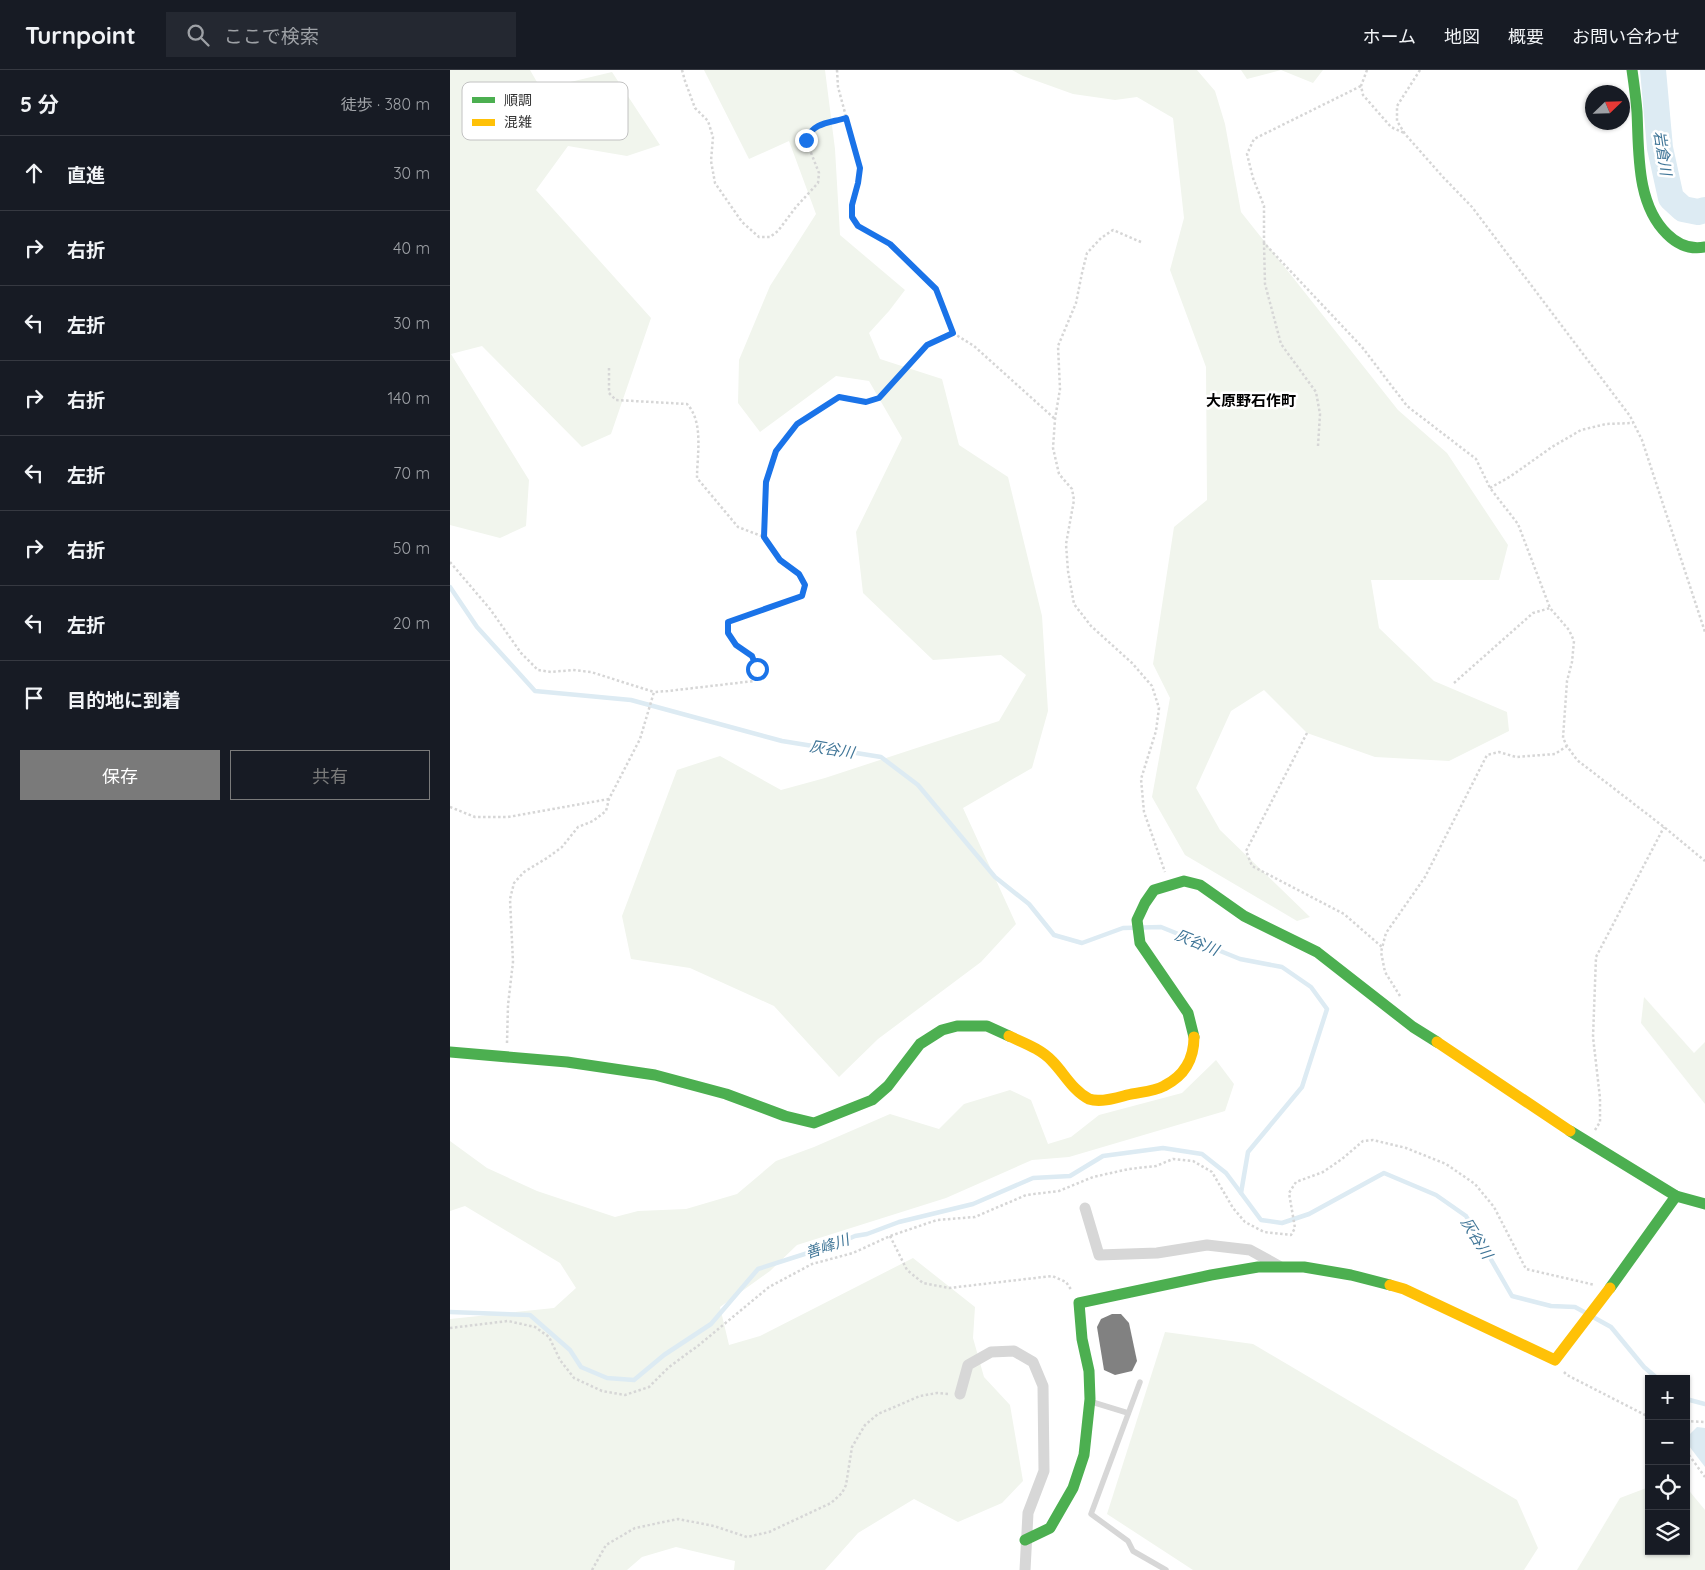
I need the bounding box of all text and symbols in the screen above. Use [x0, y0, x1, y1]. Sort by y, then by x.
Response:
search box [166, 12, 516, 57]
text: Turnpoint [25, 20, 136, 50]
icon: search [184, 21, 212, 49]
text: ここで検索 [224, 24, 319, 48]
text: ホーム [1363, 25, 1416, 48]
text: 地図 [1444, 25, 1480, 48]
text: 概要 [1508, 25, 1544, 48]
text: お問い合わせ [1572, 25, 1680, 48]
legend [462, 82, 628, 140]
north arrow [1585, 85, 1630, 130]
text: 5 分 [20, 91, 59, 117]
text: 順調 [504, 91, 532, 109]
text: 徒歩 · 380 m [341, 94, 430, 114]
text: 混雑 [504, 113, 532, 131]
route end [795, 129, 818, 152]
water label: 岩倉川 [1650, 129, 1676, 179]
icon: ahead [20, 159, 48, 187]
text: 直進 [67, 163, 105, 187]
text: 30 m [393, 163, 430, 183]
icon: right [20, 234, 48, 262]
text: 右折 [67, 238, 105, 262]
text: 40 m [393, 238, 430, 258]
icon: left [20, 309, 48, 337]
text: 左折 [67, 313, 105, 337]
text: 30 m [393, 313, 430, 333]
icon: right [20, 384, 48, 412]
text: 右折 [67, 388, 105, 412]
text: 140 m [387, 388, 430, 408]
district label: 大原野石作町 [1206, 391, 1296, 410]
icon: left [20, 459, 48, 487]
text: 左折 [67, 463, 105, 487]
text: 70 m [393, 463, 430, 483]
icon: right [20, 534, 48, 562]
text: 右折 [67, 538, 105, 562]
text: 50 m [393, 538, 430, 558]
icon: left [20, 609, 48, 637]
text: 左折 [67, 613, 105, 637]
text: 20 m [393, 613, 430, 633]
route start [746, 658, 769, 681]
icon: arrive [20, 684, 48, 712]
text: 目的地に到着 [67, 688, 181, 712]
water label: 灰谷川 [808, 736, 858, 762]
button: 保存 [20, 750, 220, 800]
button: 共有 [230, 750, 430, 800]
water label: 灰谷川 [1173, 925, 1223, 960]
water label: 灰谷川 [1457, 1214, 1498, 1264]
water label: 善峰川 [803, 1229, 853, 1262]
map controls [1645, 1375, 1690, 1555]
button: + [1645, 1375, 1690, 1420]
button: − [1645, 1420, 1690, 1465]
button: locate [1645, 1465, 1690, 1510]
button: layers [1645, 1510, 1690, 1555]

